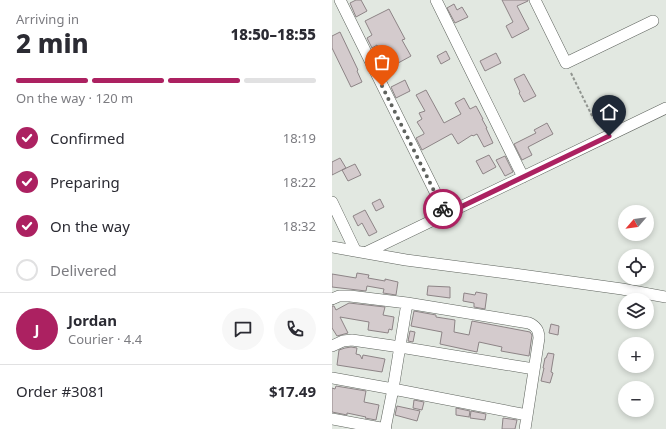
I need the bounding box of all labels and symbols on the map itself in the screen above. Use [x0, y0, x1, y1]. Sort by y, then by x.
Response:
pin [365, 45, 399, 86]
pin [592, 95, 626, 136]
courier [423, 189, 463, 229]
north arrow [618, 205, 654, 241]

